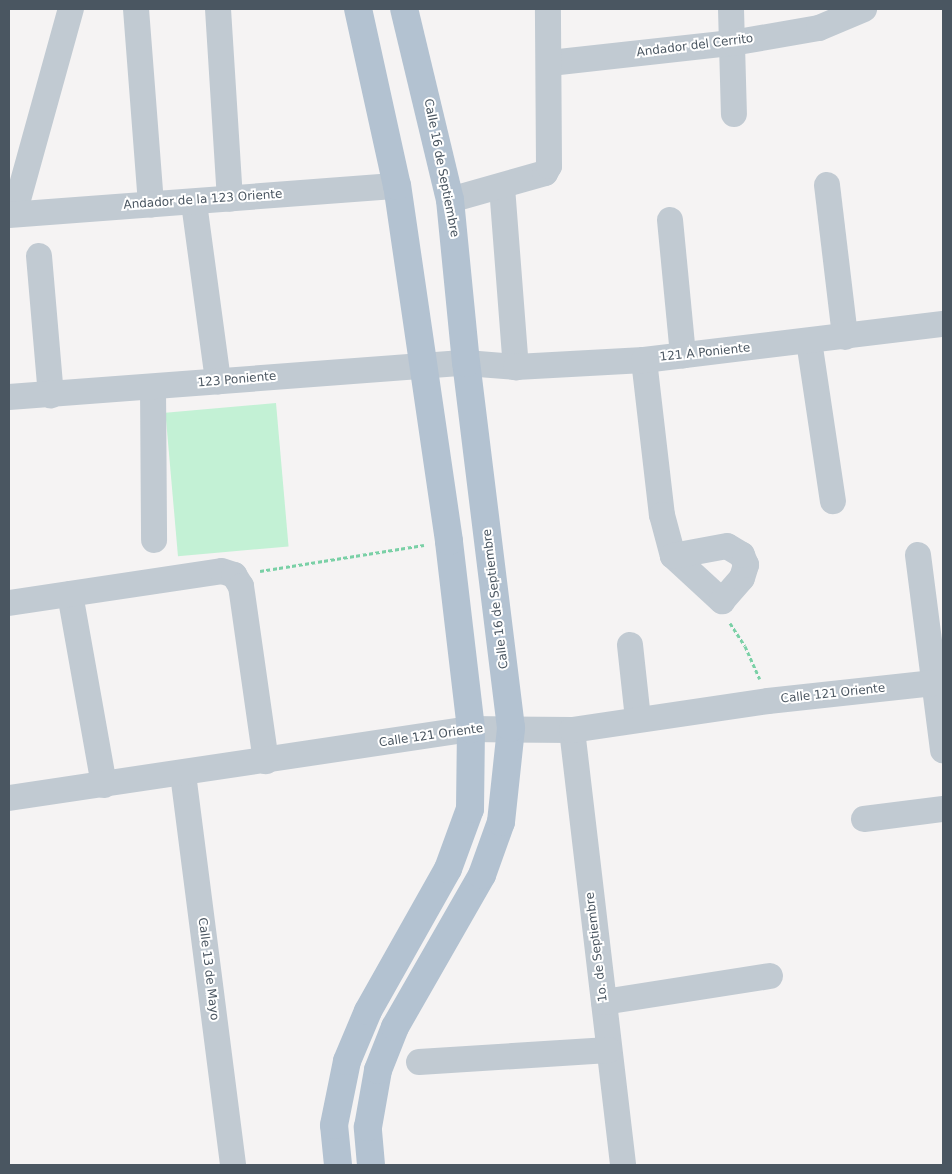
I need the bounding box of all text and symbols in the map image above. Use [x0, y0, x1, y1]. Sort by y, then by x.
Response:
street label: Andador del Cerrito [636, 32, 754, 60]
street label: Calle 16 de Septiembre [420, 97, 462, 239]
street label: Andador de la 123 Oriente [123, 187, 283, 213]
street label: 121 A Poniente [659, 341, 751, 365]
street label: 123 Poniente [197, 369, 277, 391]
street label: Calle 16 de Septiembre [480, 528, 512, 670]
street label: Calle 121 Oriente [780, 681, 886, 707]
street label: Calle 121 Oriente [378, 722, 484, 750]
street label: 1o. de Septiembre [583, 891, 611, 1003]
street label: Calle 13 de Mayo [195, 917, 221, 1021]

